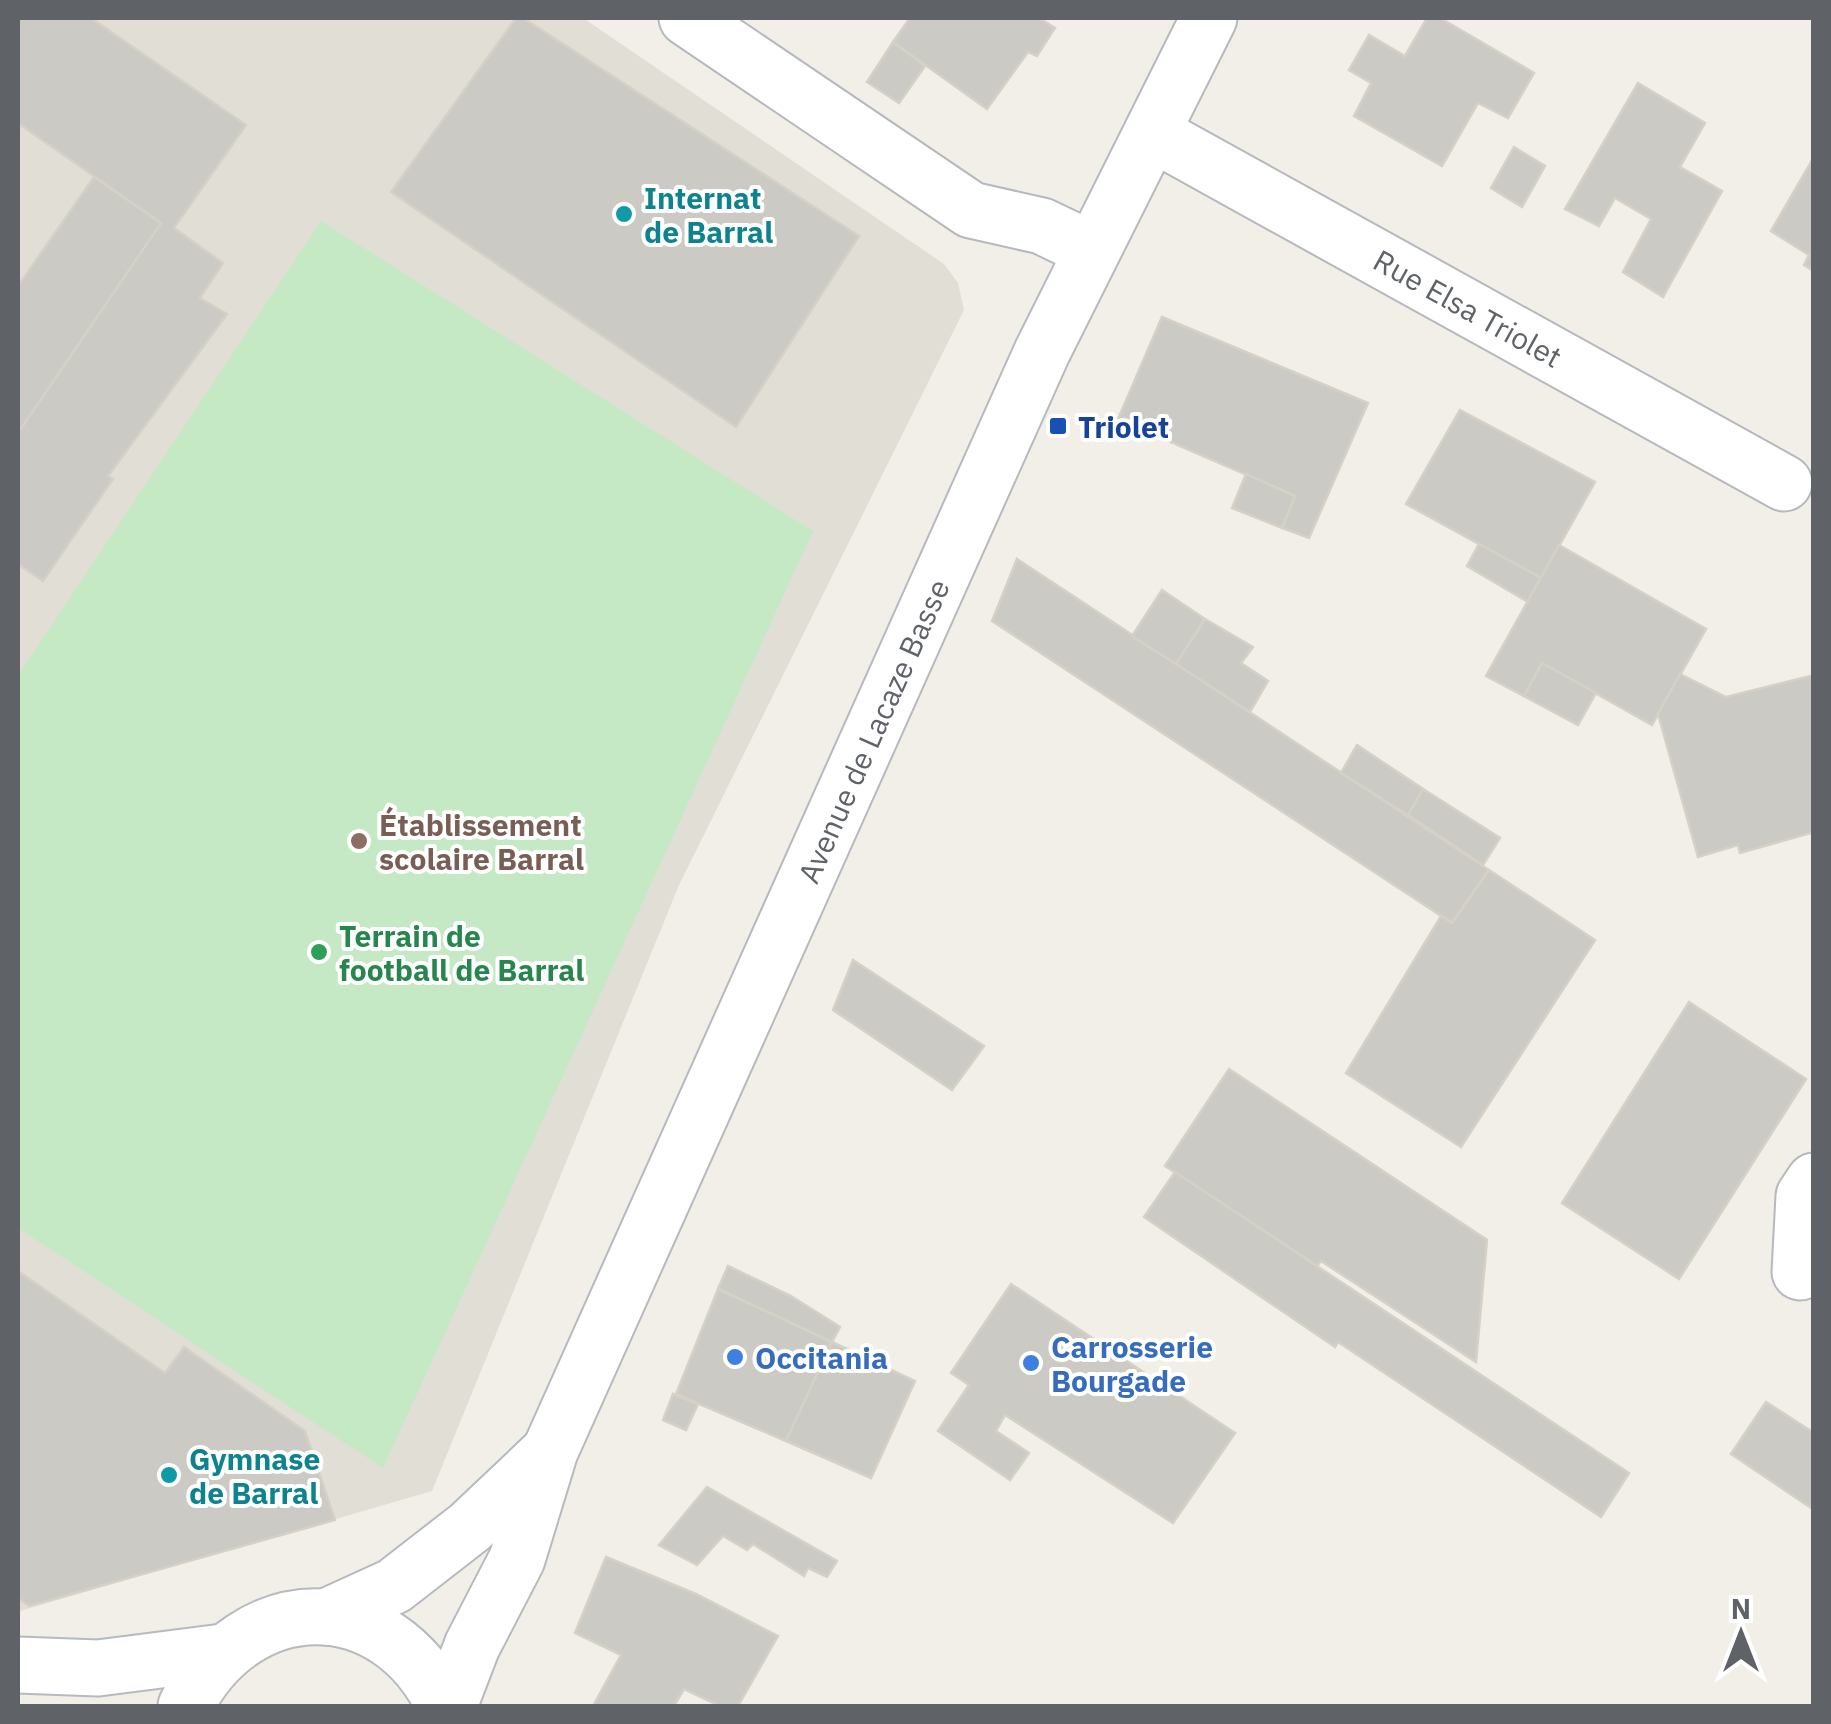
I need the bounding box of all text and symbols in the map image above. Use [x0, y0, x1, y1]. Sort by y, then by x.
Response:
place label: Internat de Barral [644, 178, 773, 251]
marker: Internat de Barral [613, 203, 635, 225]
street label: Rue Elsa Triolet [1367, 240, 1569, 376]
place label: Triolet [1078, 407, 1169, 446]
marker: Triolet [1047, 415, 1069, 437]
street label: Avenue de Lacaze Basse [788, 573, 958, 889]
place label: Établissement scolaire Barral [379, 805, 584, 878]
marker: Établissement scolaire Barral [348, 830, 370, 852]
place label: Terrain de football de Barral [339, 916, 584, 989]
marker: Terrain de football de Barral [308, 941, 330, 963]
place label: Carrosserie Bourgade [1051, 1327, 1213, 1400]
place label: Occitania [755, 1338, 888, 1377]
marker: Occitania [724, 1346, 746, 1368]
marker: Carrosserie Bourgade [1020, 1352, 1042, 1374]
place label: Gymnase de Barral [189, 1439, 320, 1512]
marker: Gymnase de Barral [158, 1464, 180, 1486]
north arrow [1691, 1584, 1791, 1684]
text: N [1731, 1590, 1751, 1627]

